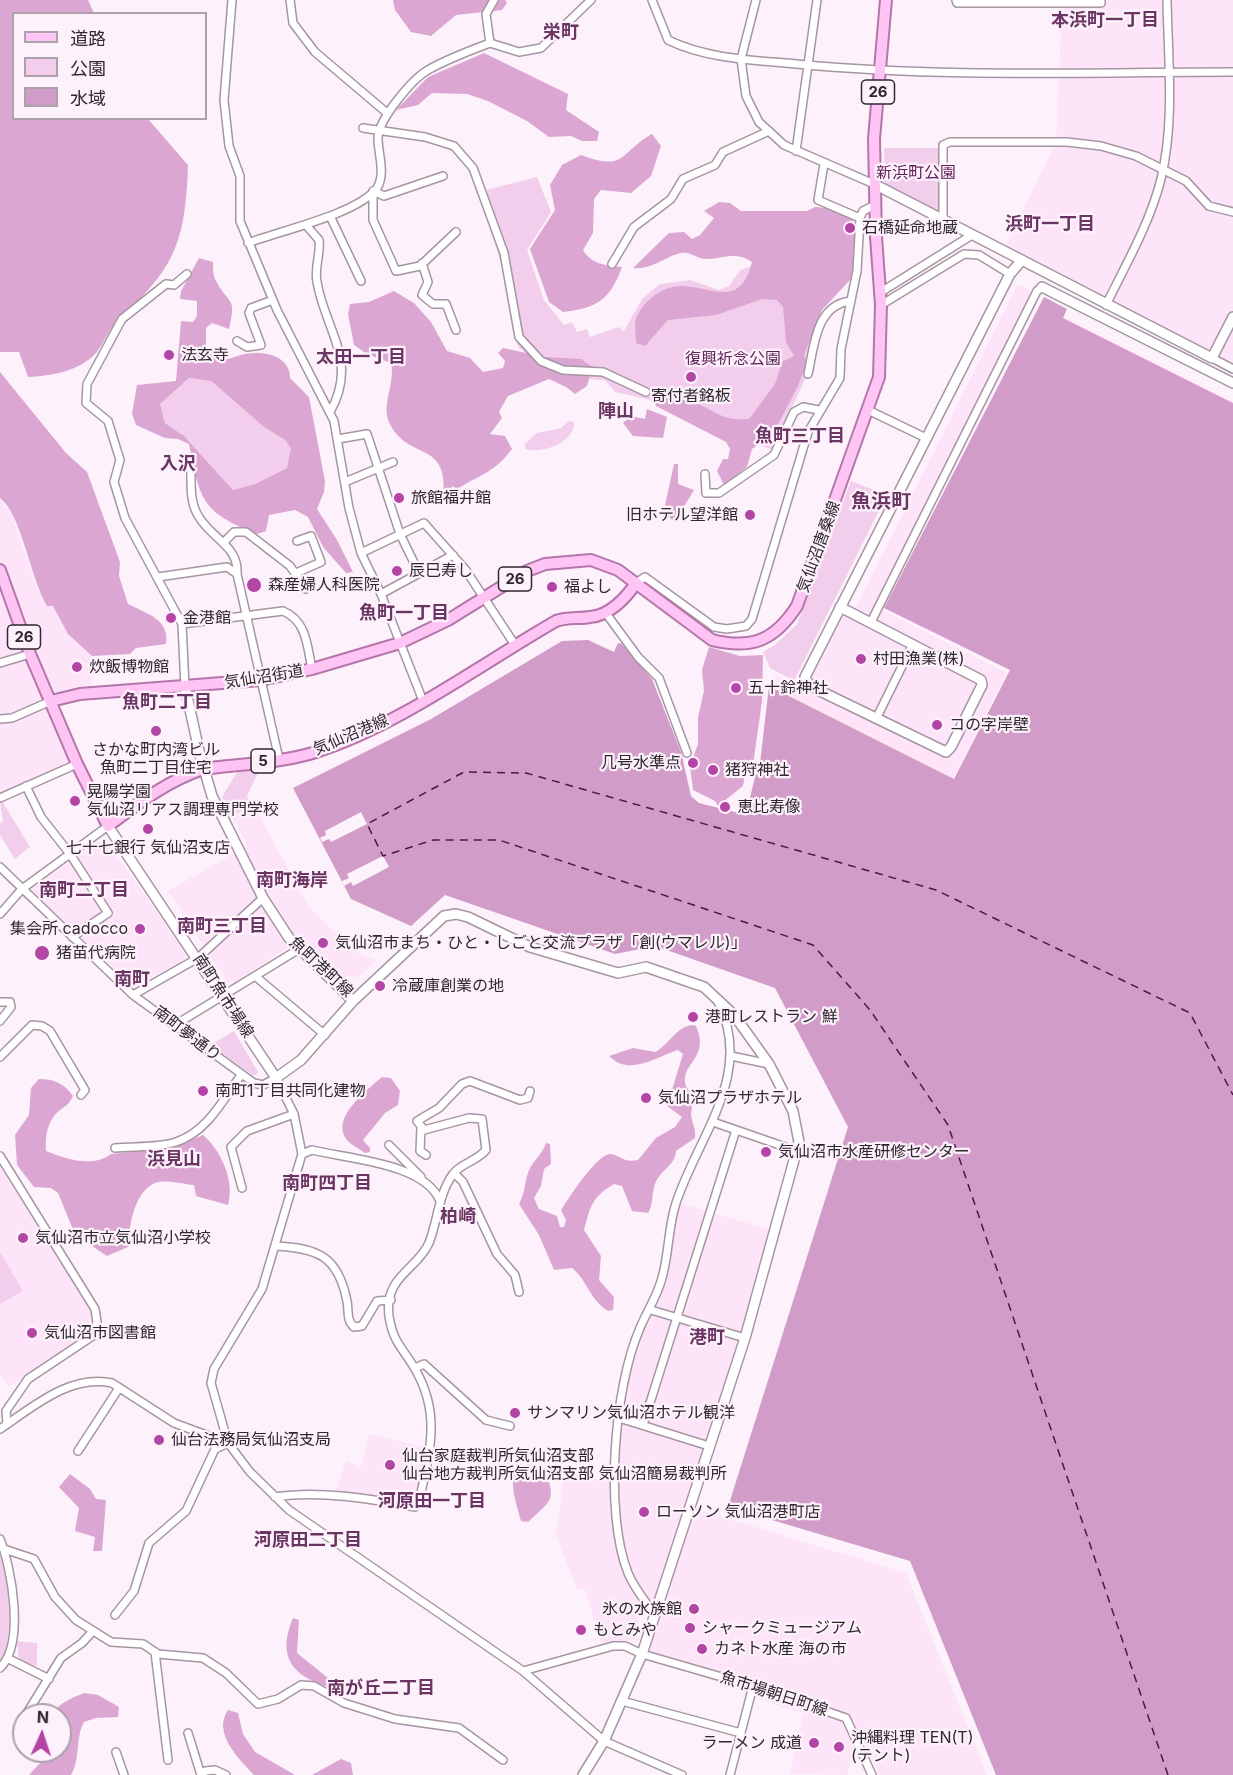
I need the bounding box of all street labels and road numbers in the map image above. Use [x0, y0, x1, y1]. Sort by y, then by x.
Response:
road number: 26 [862, 80, 894, 104]
street label: 気仙沼唐桑線 [794, 499, 844, 595]
road number: 26 [498, 567, 532, 591]
road number: 26 [8, 625, 40, 649]
street label: 気仙沼街道 [223, 661, 305, 693]
street label: 気仙沼港線 [310, 711, 392, 759]
road number: 5 [251, 749, 275, 773]
street label: 魚町港町線 [285, 933, 357, 1001]
street label: 南町魚市場線 [189, 951, 257, 1041]
street label: 南町夢通り [149, 1002, 225, 1066]
street label: 魚市場朝日町線 [718, 1668, 830, 1720]

